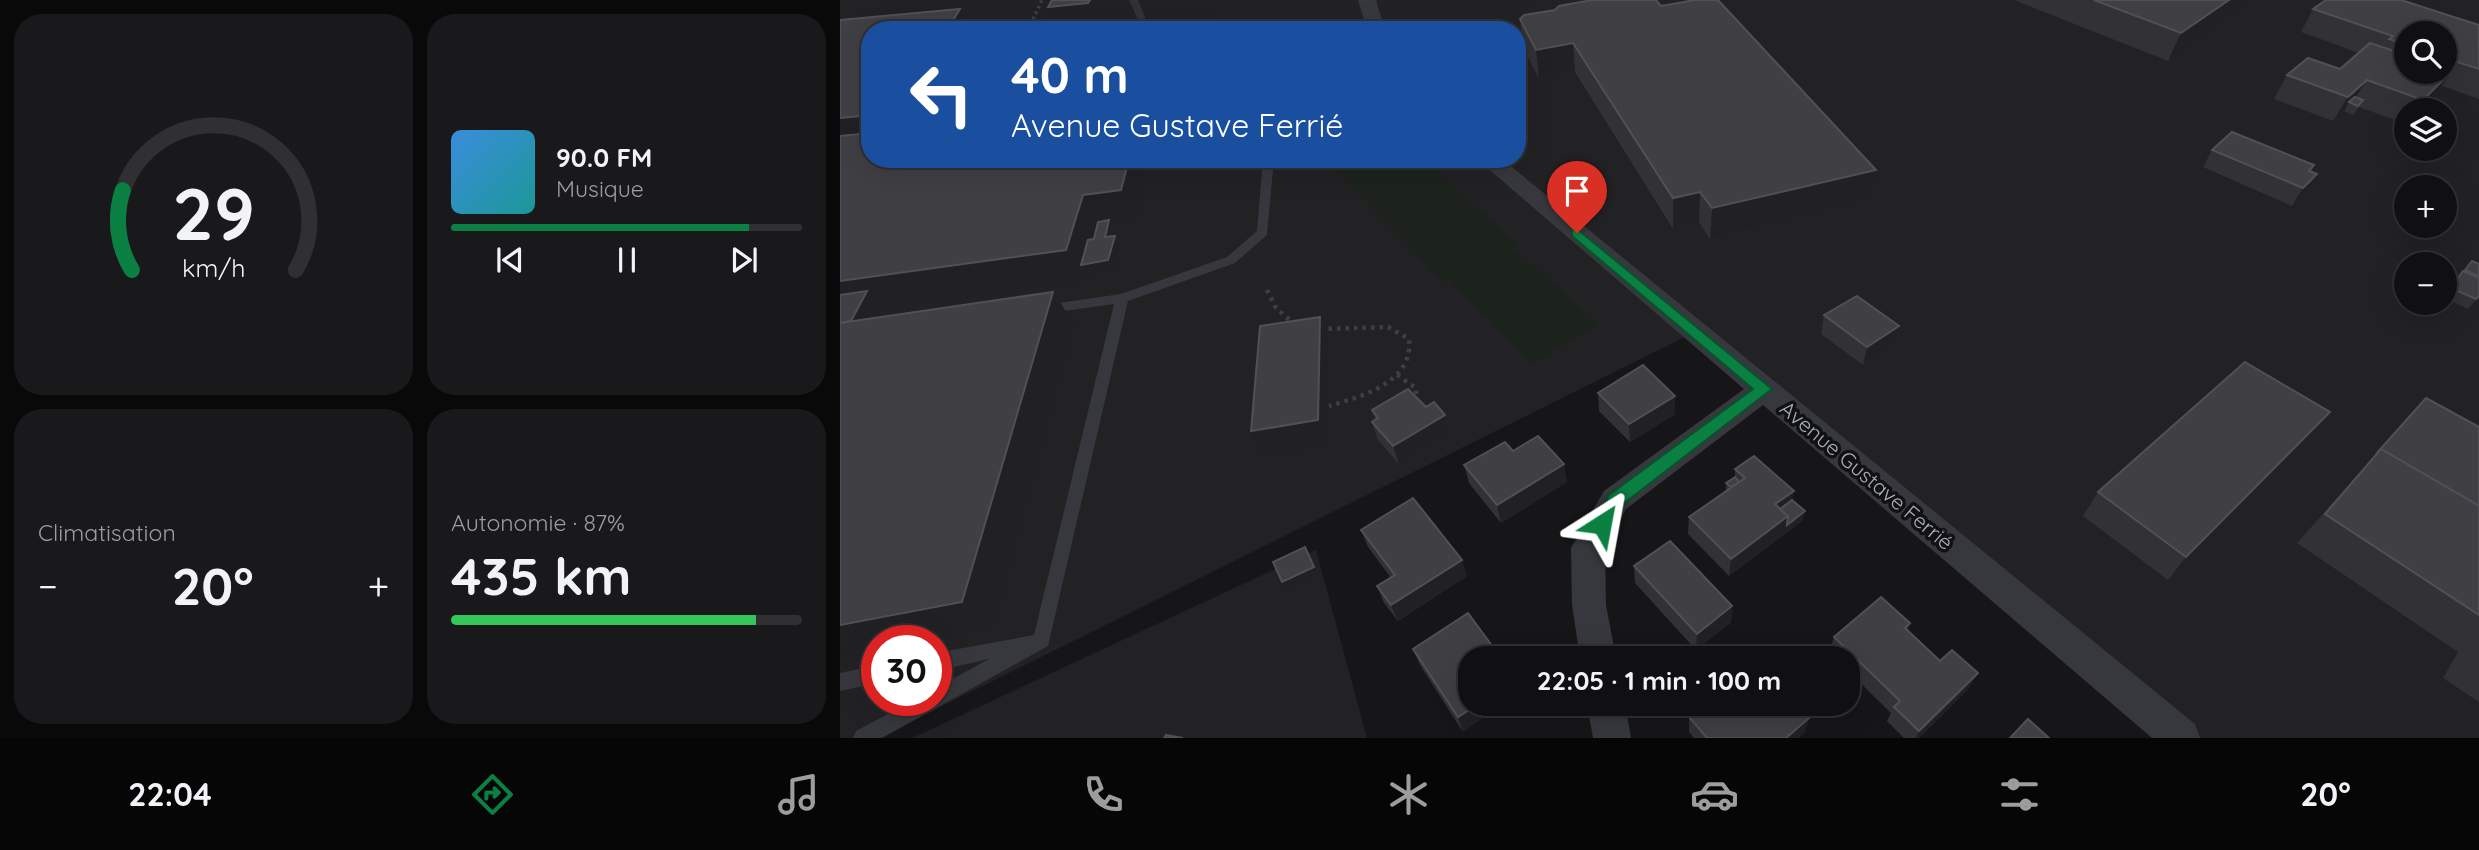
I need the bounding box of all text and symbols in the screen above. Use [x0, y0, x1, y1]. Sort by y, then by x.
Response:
map controls [2394, 21, 2457, 315]
button: search [2394, 21, 2457, 84]
text: 40 m [1011, 44, 1129, 105]
icon: left [896, 49, 987, 140]
button: layers [2394, 98, 2457, 161]
text: Avenue Gustave Ferrié [1011, 105, 1343, 145]
text: 90.0 FM [556, 141, 652, 174]
pin [1547, 161, 1607, 233]
text: 29 [172, 168, 255, 259]
icon: arrive [1558, 172, 1596, 210]
text: Musique [556, 174, 644, 203]
button: + [2394, 175, 2457, 238]
icon: previous [491, 241, 529, 279]
icon: pause [608, 241, 646, 279]
icon: next [725, 241, 763, 279]
text: km/h [182, 252, 245, 283]
button: − [2394, 252, 2457, 315]
street label: Avenue Gustave Ferrié [1775, 395, 1959, 555]
position arrow [1565, 487, 1639, 561]
text: Autonomie · 87% [451, 508, 625, 537]
text: Climatisation [38, 518, 176, 547]
text: 435 km [451, 543, 632, 608]
text: 20° [172, 553, 254, 618]
text: − [38, 562, 58, 610]
text: + [368, 562, 389, 610]
speed limit sign: 30 [861, 625, 952, 716]
text: 22:05 · 1 min · 100 m [1537, 664, 1781, 697]
icon: directions [468, 770, 517, 819]
icon: music [774, 770, 823, 819]
icon: phone [1079, 770, 1128, 819]
icon: climate [1384, 770, 1433, 819]
icon: car [1690, 770, 1739, 819]
icon: filters [1995, 770, 2044, 819]
text: 22:04 [128, 774, 212, 814]
text: 20° [2300, 774, 2351, 814]

